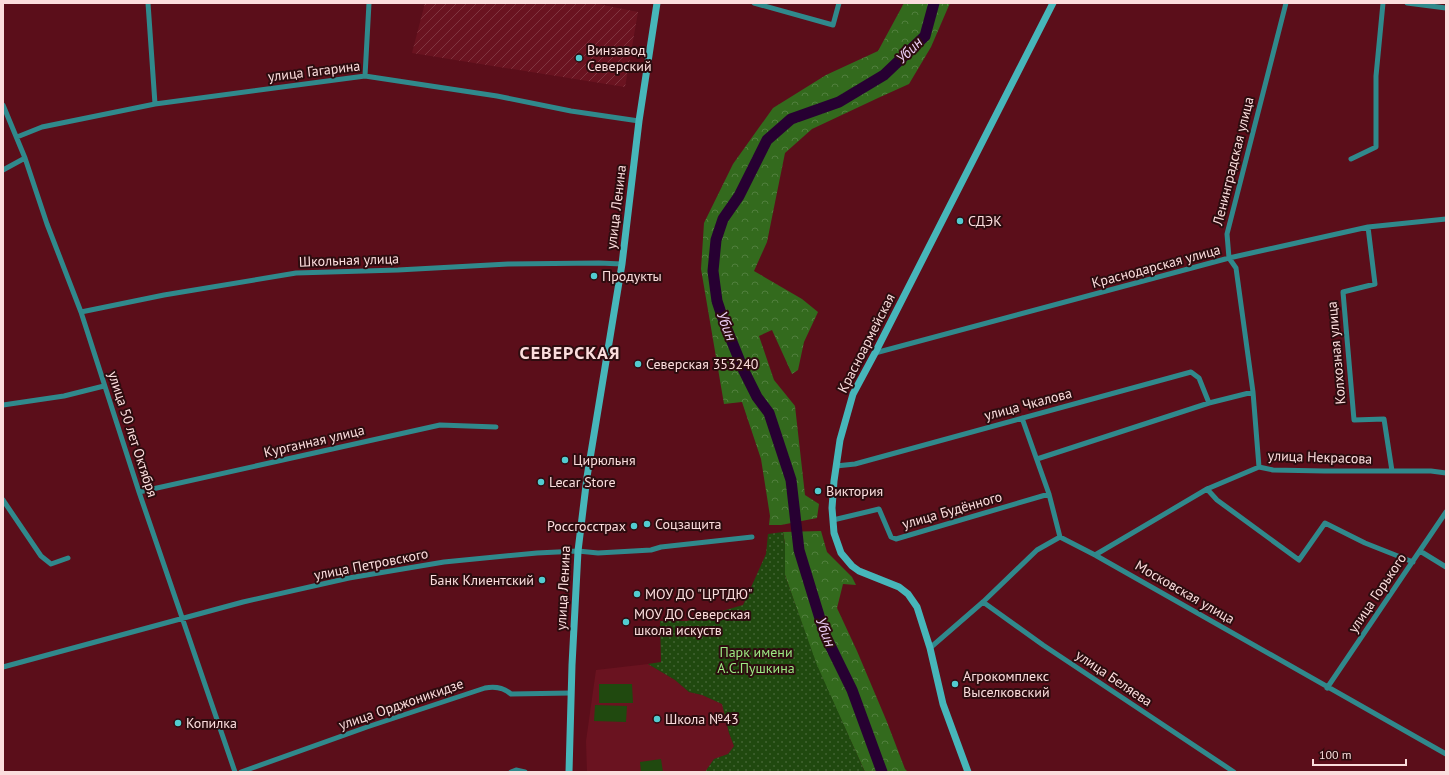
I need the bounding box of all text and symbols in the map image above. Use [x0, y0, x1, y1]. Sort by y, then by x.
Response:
water label: Убин [892, 32, 927, 67]
place label: Винзавод Северский [587, 41, 652, 75]
marker: Винзавод Северский [574, 53, 584, 63]
street label: улица Гагарина [267, 56, 361, 86]
street label: Ленинградская улица [1208, 95, 1258, 228]
street label: улица Ленина [602, 164, 630, 250]
place label: СДЭК [968, 212, 1002, 230]
marker: СДЭК [955, 216, 965, 226]
street label: Краснодарская улица [1090, 240, 1222, 292]
street label: Школьная улица [299, 249, 399, 271]
place label: Продукты [602, 267, 662, 285]
marker: Продукты [589, 271, 599, 281]
street label: Красноармейская [833, 290, 899, 396]
street label: Колхозная улица [1323, 301, 1349, 405]
water label: Убин [713, 308, 741, 344]
district label: СЕВЕРСКАЯ [520, 341, 620, 364]
place label: Северская 353240 [646, 355, 759, 373]
marker: Северская 353240 [633, 359, 643, 369]
street label: улица 50 лет Октября [104, 369, 162, 499]
street label: улица Чкалова [982, 384, 1074, 424]
street label: Курганная улица [262, 421, 366, 461]
street label: улица Некрасова [1267, 446, 1373, 468]
place label: Цирюльня [573, 451, 636, 469]
marker: Цирюльня [560, 455, 570, 465]
place label: Lecar Store [549, 473, 616, 491]
marker: Lecar Store [536, 477, 546, 487]
place label: Виктория [826, 482, 883, 500]
marker: Виктория [813, 486, 823, 496]
street label: улица Будённого [900, 487, 1004, 533]
place label: Соцзащита [655, 515, 722, 533]
place label: Россгосстрах [547, 517, 626, 535]
marker: Соцзащита [642, 519, 652, 529]
marker: Россгосстрах [629, 521, 639, 531]
street label: улица Петровского [312, 544, 430, 584]
street label: улица Ленина [552, 545, 574, 631]
street label: улица Горького [1344, 550, 1410, 636]
street label: Московская улица [1132, 556, 1238, 628]
place label: Банк Клиентский [430, 571, 534, 589]
marker: Банк Клиентский [537, 575, 547, 585]
place label: МОУ ДО "ЦРТДЮ" [645, 585, 752, 603]
marker: МОУ ДО "ЦРТДЮ" [632, 589, 642, 599]
place label: МОУ ДО Северская школа искуств [634, 605, 750, 639]
water label: Убин [812, 614, 840, 650]
marker: МОУ ДО Северская школа искуств [621, 617, 631, 627]
park label: Парк имени А.С.Пушкина [717, 643, 795, 677]
street label: улица Беляева [1072, 646, 1156, 710]
place label: Агрокомплекс Выселковский [963, 667, 1050, 701]
street label: улица Орджоникидзе [336, 674, 466, 734]
marker: Агрокомплекс Выселковский [950, 679, 960, 689]
place label: Школа №43 [665, 710, 739, 728]
place label: Копилка [186, 714, 237, 732]
marker: Школа №43 [652, 714, 662, 724]
marker: Копилка [173, 718, 183, 728]
scale bar [1313, 741, 1406, 767]
text: 100 m [1319, 747, 1352, 762]

